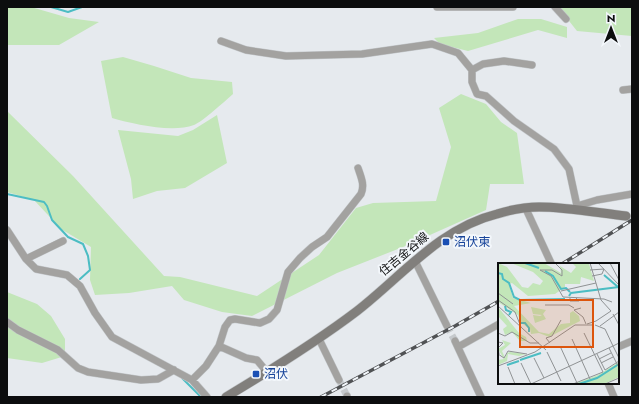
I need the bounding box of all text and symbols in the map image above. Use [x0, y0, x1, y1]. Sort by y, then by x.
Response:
north arrow [591, 8, 631, 48]
text: N [607, 10, 615, 26]
street label: 住吉金谷線 [375, 228, 433, 280]
place label: 沼伏東 [454, 233, 490, 251]
marker: 沼伏東 [441, 237, 451, 247]
inset map [498, 263, 619, 384]
place label: 沼伏 [264, 365, 288, 383]
marker: 沼伏 [251, 369, 261, 379]

